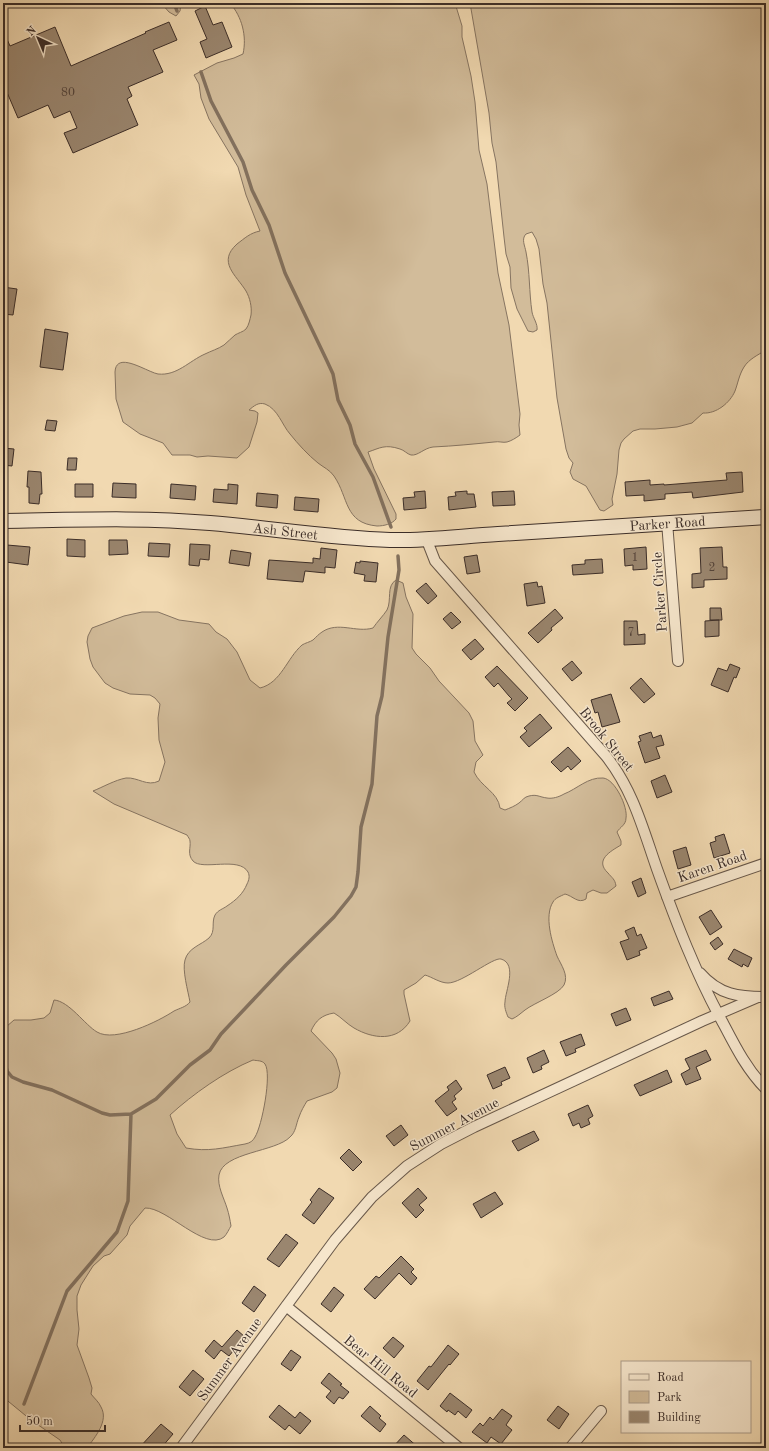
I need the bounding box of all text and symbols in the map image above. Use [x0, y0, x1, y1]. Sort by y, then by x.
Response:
north arrow [18, 18, 58, 58]
text: N [25, 25, 39, 39]
house number: 80 [61, 87, 75, 99]
street label: Parker Road [629, 515, 706, 534]
street label: Ash Street [252, 521, 319, 543]
street label: Parker Circle [650, 551, 670, 632]
house number: 1 [632, 552, 638, 564]
house number: 2 [709, 562, 715, 574]
house number: 7 [628, 627, 634, 639]
street label: Brook Street [576, 705, 636, 774]
street label: Karen Road [676, 849, 749, 885]
street label: Summer Avenue [407, 1095, 501, 1154]
street label: Summer Avenue [195, 1315, 265, 1404]
street label: Bear Hill Road [341, 1333, 420, 1401]
legend [621, 1361, 751, 1433]
text: Road [657, 1372, 684, 1384]
text: Park [657, 1392, 682, 1404]
scale bar [20, 1407, 105, 1433]
text: Building [657, 1412, 701, 1424]
text: 50 m [26, 1415, 53, 1428]

